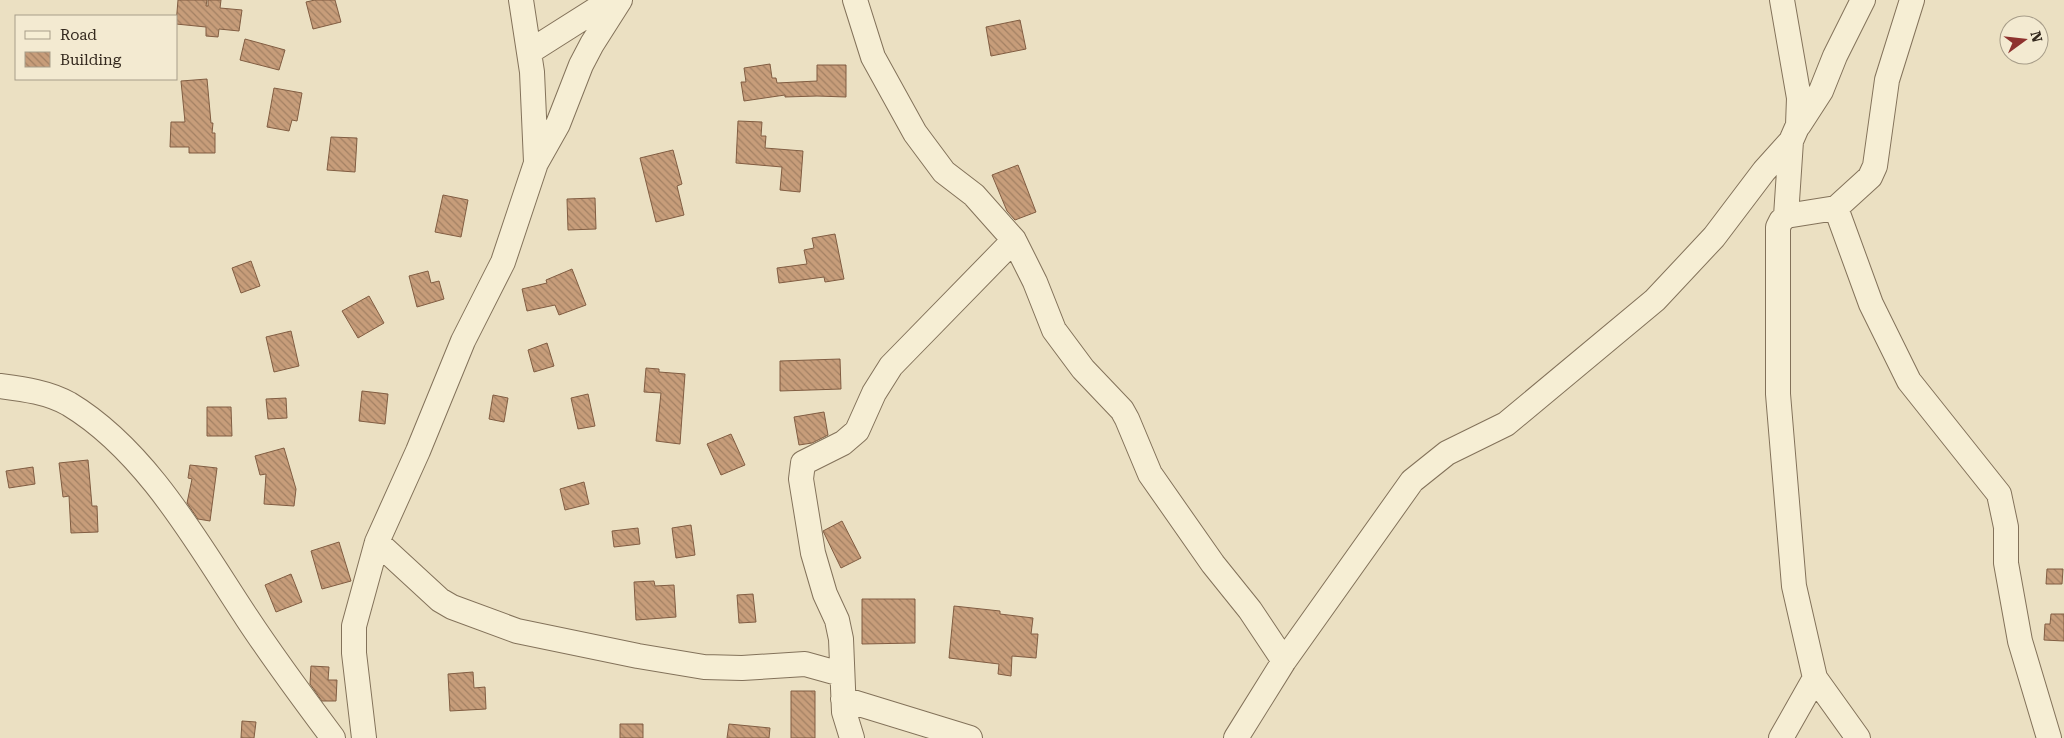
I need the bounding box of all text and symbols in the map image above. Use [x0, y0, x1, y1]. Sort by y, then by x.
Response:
legend [15, 15, 178, 80]
north arrow [1999, 15, 2049, 65]
text: Road [60, 26, 97, 44]
text: N [2027, 29, 2046, 44]
text: Building [60, 51, 122, 69]

